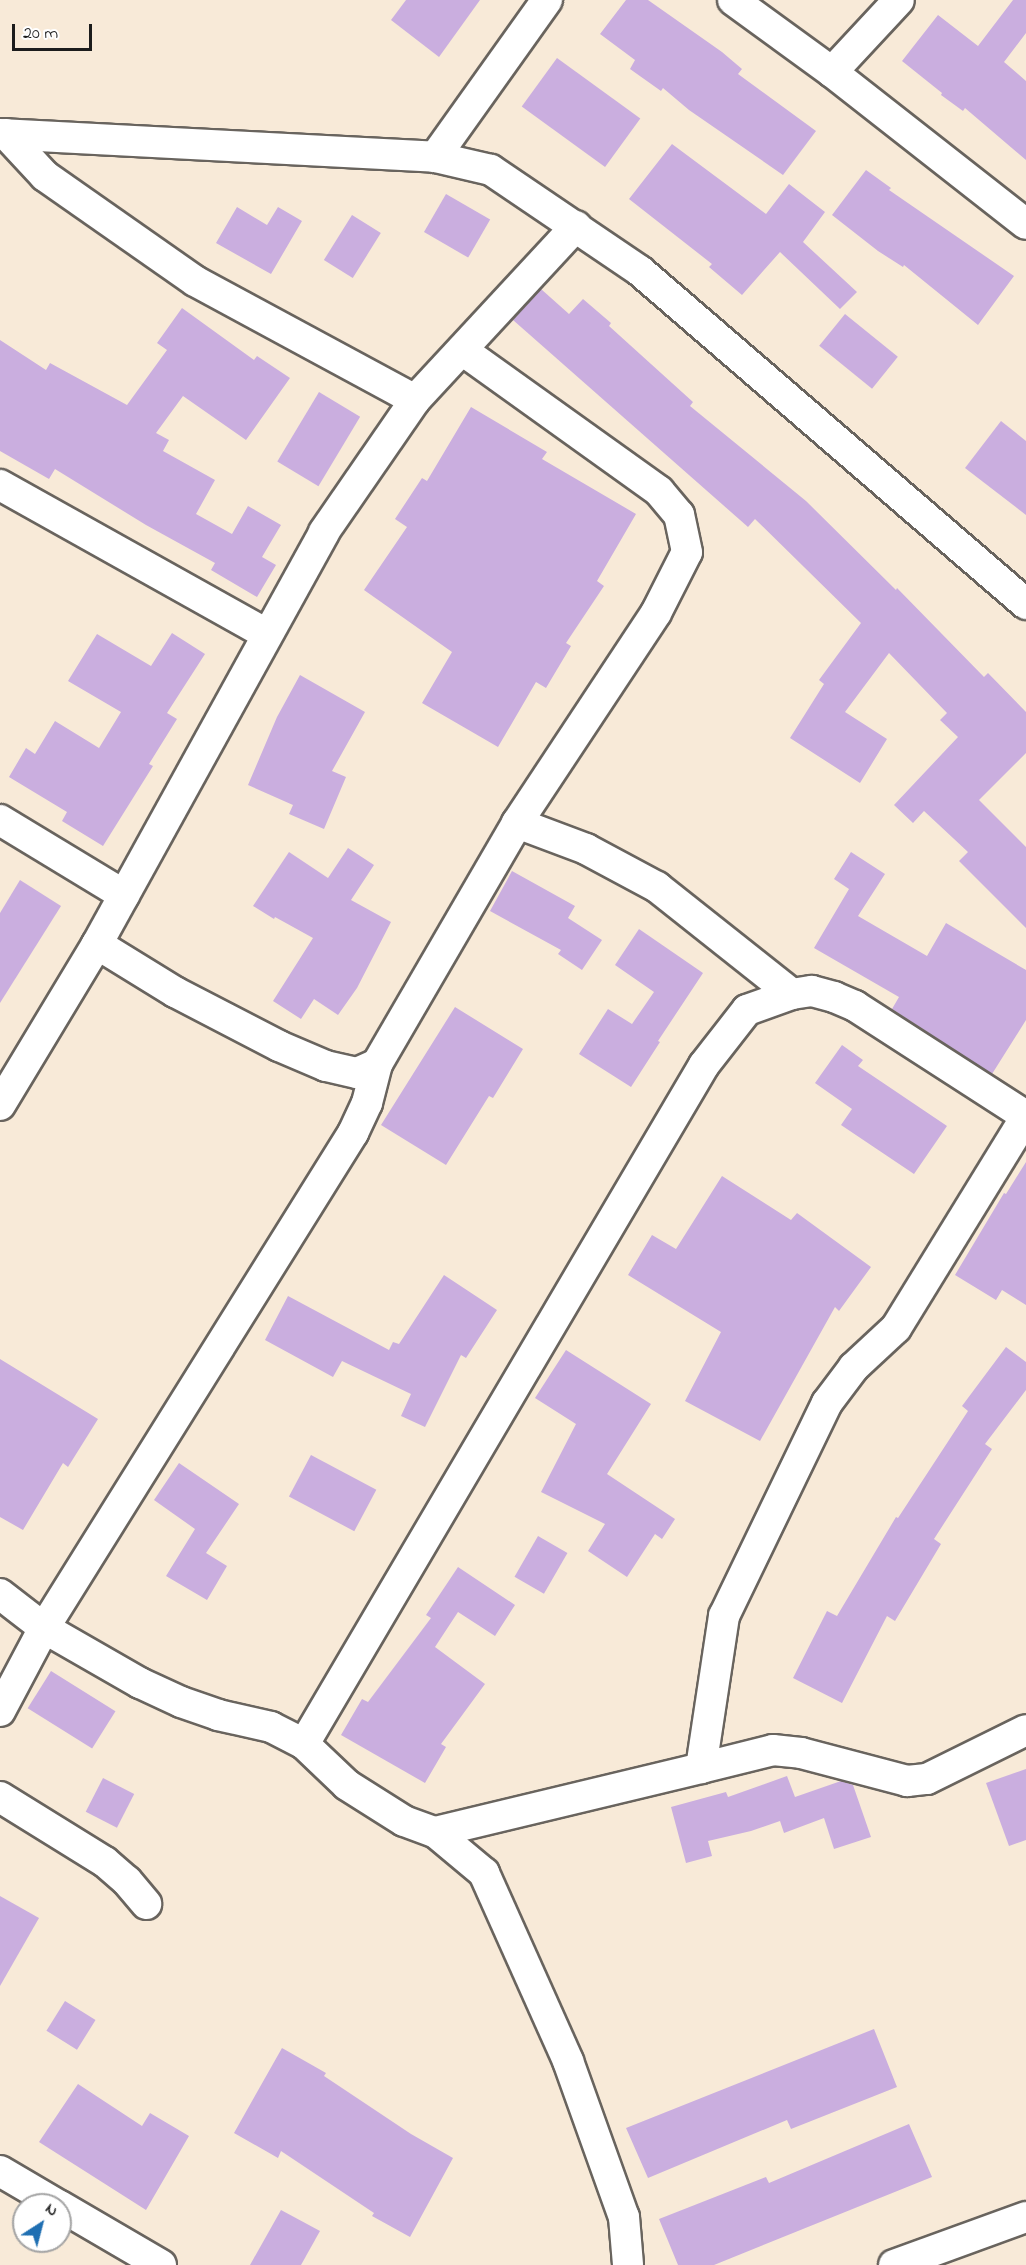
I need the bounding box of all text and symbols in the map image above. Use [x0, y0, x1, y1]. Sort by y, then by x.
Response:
scale bar [15, 12, 94, 50]
text: 20 m [23, 21, 58, 47]
north arrow [12, 2193, 72, 2253]
text: N [40, 2197, 63, 2223]

